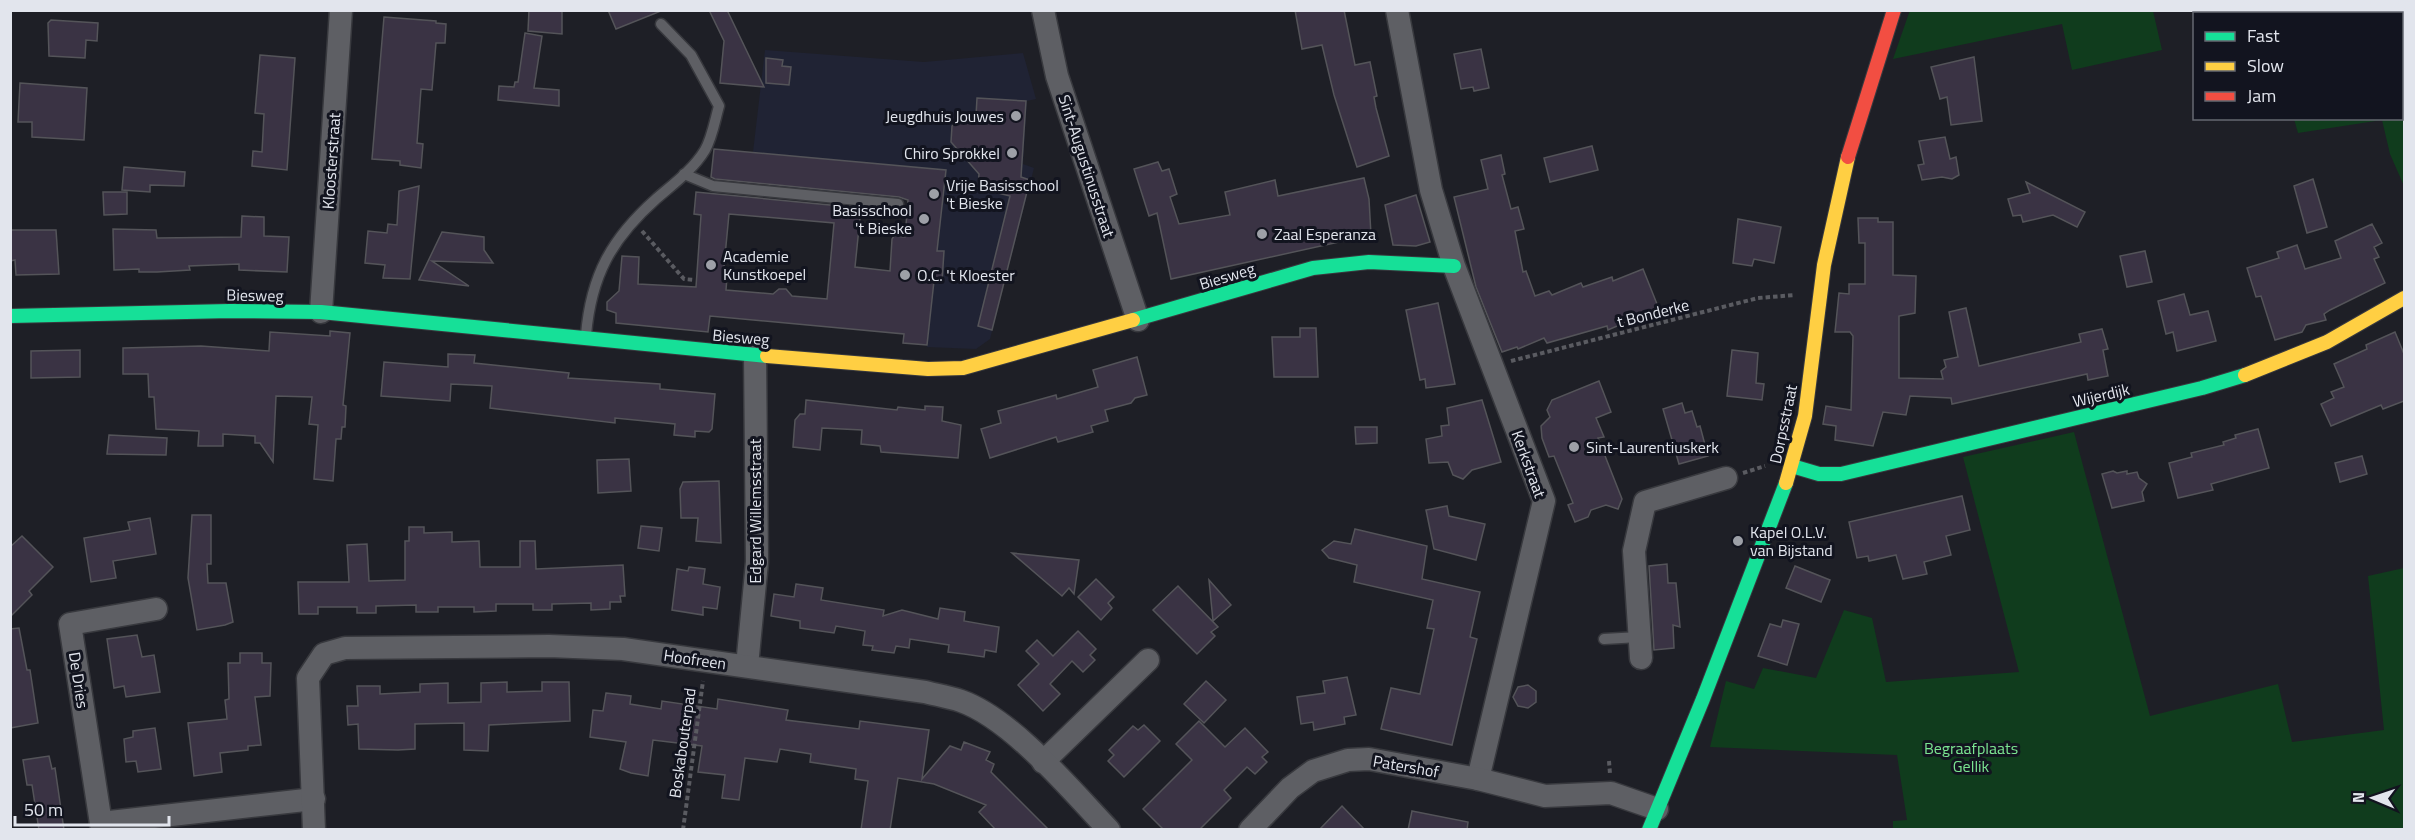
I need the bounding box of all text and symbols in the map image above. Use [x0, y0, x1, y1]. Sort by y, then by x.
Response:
legend [2193, 12, 2403, 120]
text: Fast [2247, 22, 2280, 49]
text: Slow [2247, 52, 2284, 79]
text: Jam [2247, 82, 2276, 109]
street label: Sint-Augustinusstraat [1053, 91, 1122, 241]
place label: Jeugdhuis Jouwes [886, 104, 1004, 128]
marker: Jeugdhuis Jouwes [1009, 109, 1023, 123]
street label: Kloosterstraat [316, 112, 346, 210]
place label: Chiro Sprokkel [904, 141, 1000, 165]
marker: Chiro Sprokkel [1005, 146, 1019, 160]
place label: Vrije Basisschool 't Bieske [946, 173, 1059, 215]
marker: Vrije Basisschool 't Bieske [927, 187, 941, 201]
place label: Basisschool 't Bieske [832, 198, 912, 240]
marker: Basisschool 't Bieske [917, 212, 931, 226]
place label: Zaal Esperanza [1274, 222, 1376, 246]
marker: Zaal Esperanza [1255, 227, 1269, 241]
place label: Academie Kunstkoepel [723, 244, 806, 286]
street label: Biesweg [1196, 256, 1258, 296]
marker: Academie Kunstkoepel [704, 258, 718, 272]
place label: O.C. 't Kloester [917, 263, 1015, 287]
marker: O.C. 't Kloester [898, 268, 912, 282]
street label: Biesweg [226, 283, 284, 307]
street label: t Bonderke [1614, 292, 1692, 334]
street label: Biesweg [711, 323, 771, 351]
street label: Wijerdijk [2070, 377, 2132, 413]
street label: Dorpsstraat [1763, 382, 1803, 466]
street label: Kerkstraat [1506, 427, 1552, 502]
place label: Sint-Laurentiuskerk [1586, 435, 1719, 459]
street label: Edgard Willemsstraat [743, 438, 767, 583]
marker: Sint-Laurentiuskerk [1567, 440, 1581, 454]
place label: Kapel O.L.V. van Bijstand [1750, 520, 1833, 562]
marker: Kapel O.L.V. van Bijstand [1731, 534, 1745, 548]
street label: Hoofreen [662, 643, 728, 675]
street label: De Dries [63, 650, 95, 710]
street label: Boskabouterpad [662, 686, 702, 800]
park label: Begraafplaats Gellik [1924, 736, 2018, 778]
street label: Patershof [1371, 748, 1441, 784]
north arrow [2343, 768, 2403, 828]
scale bar [15, 789, 170, 827]
text: N [2346, 792, 2370, 803]
text: 50 m [24, 796, 63, 823]

